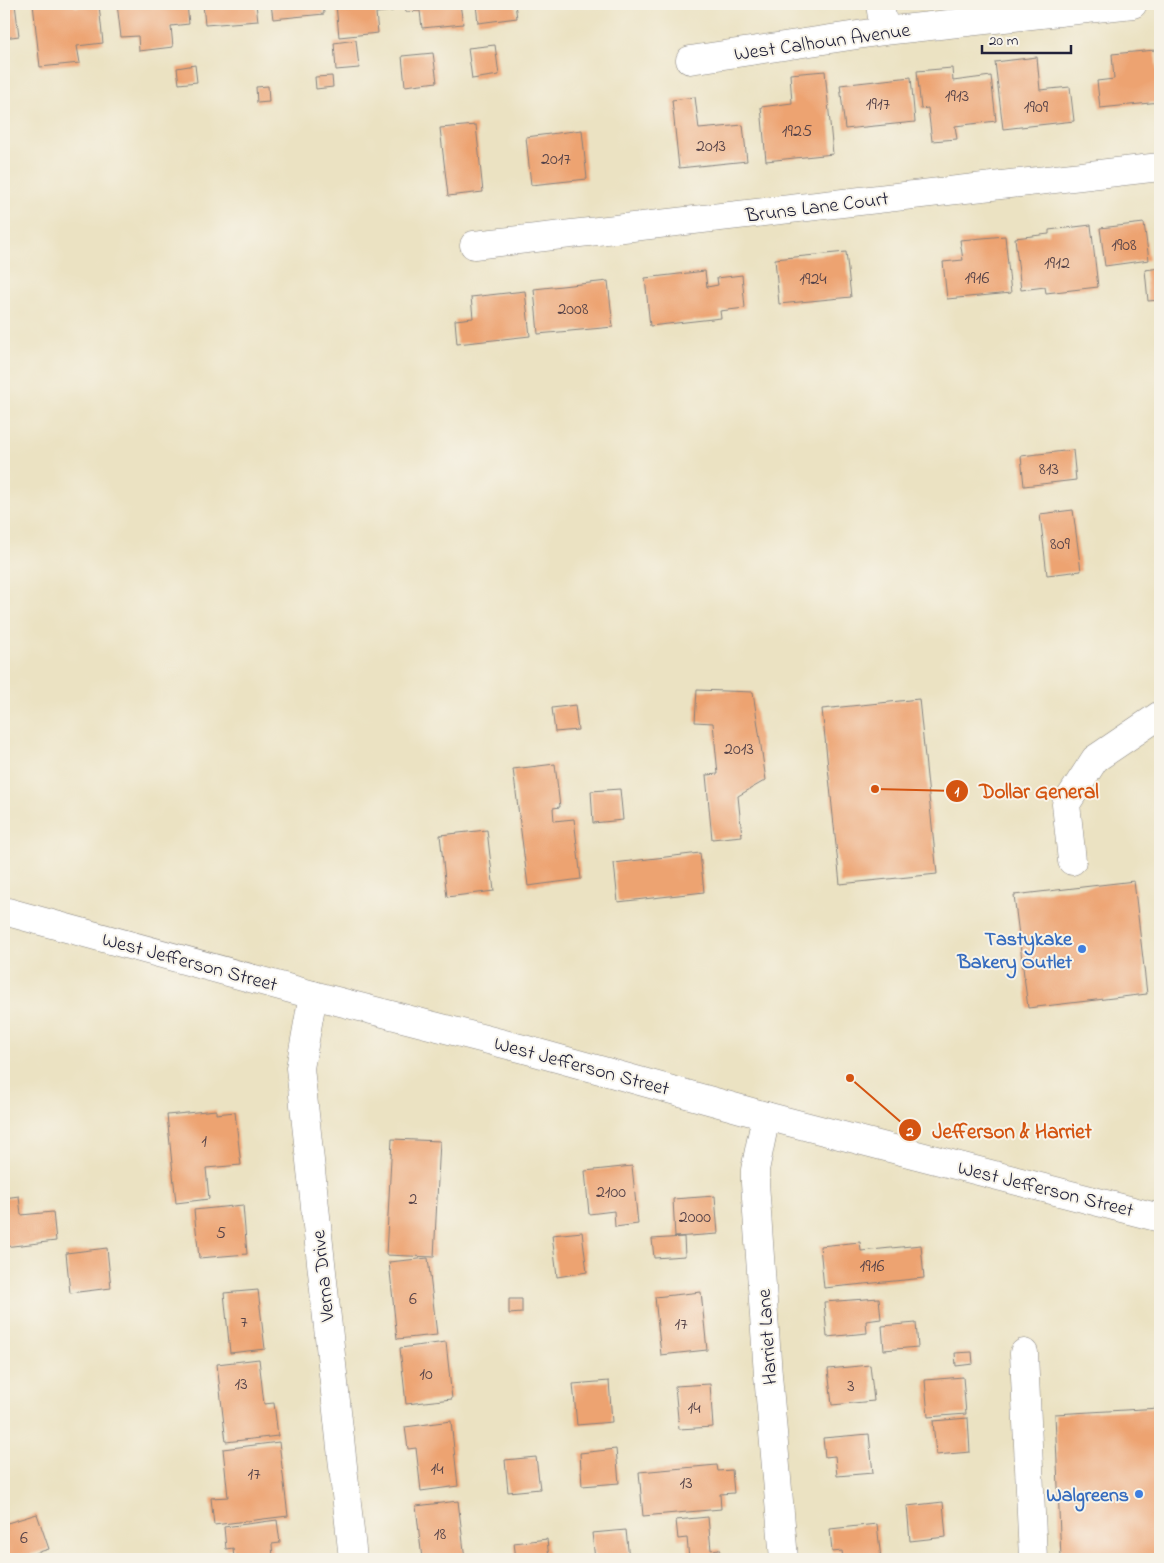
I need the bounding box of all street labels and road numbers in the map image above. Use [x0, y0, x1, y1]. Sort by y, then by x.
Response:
street label: West Calhoun Avenue [732, 17, 912, 70]
street label: Bruns Lane Court [743, 185, 891, 232]
street label: West Jefferson Street [98, 926, 281, 1001]
street label: West Jefferson Street [490, 1030, 673, 1105]
street label: West Jefferson Street [954, 1155, 1137, 1226]
street label: Verna Drive [305, 1228, 344, 1324]
street label: Harriet Lane [751, 1288, 786, 1386]

